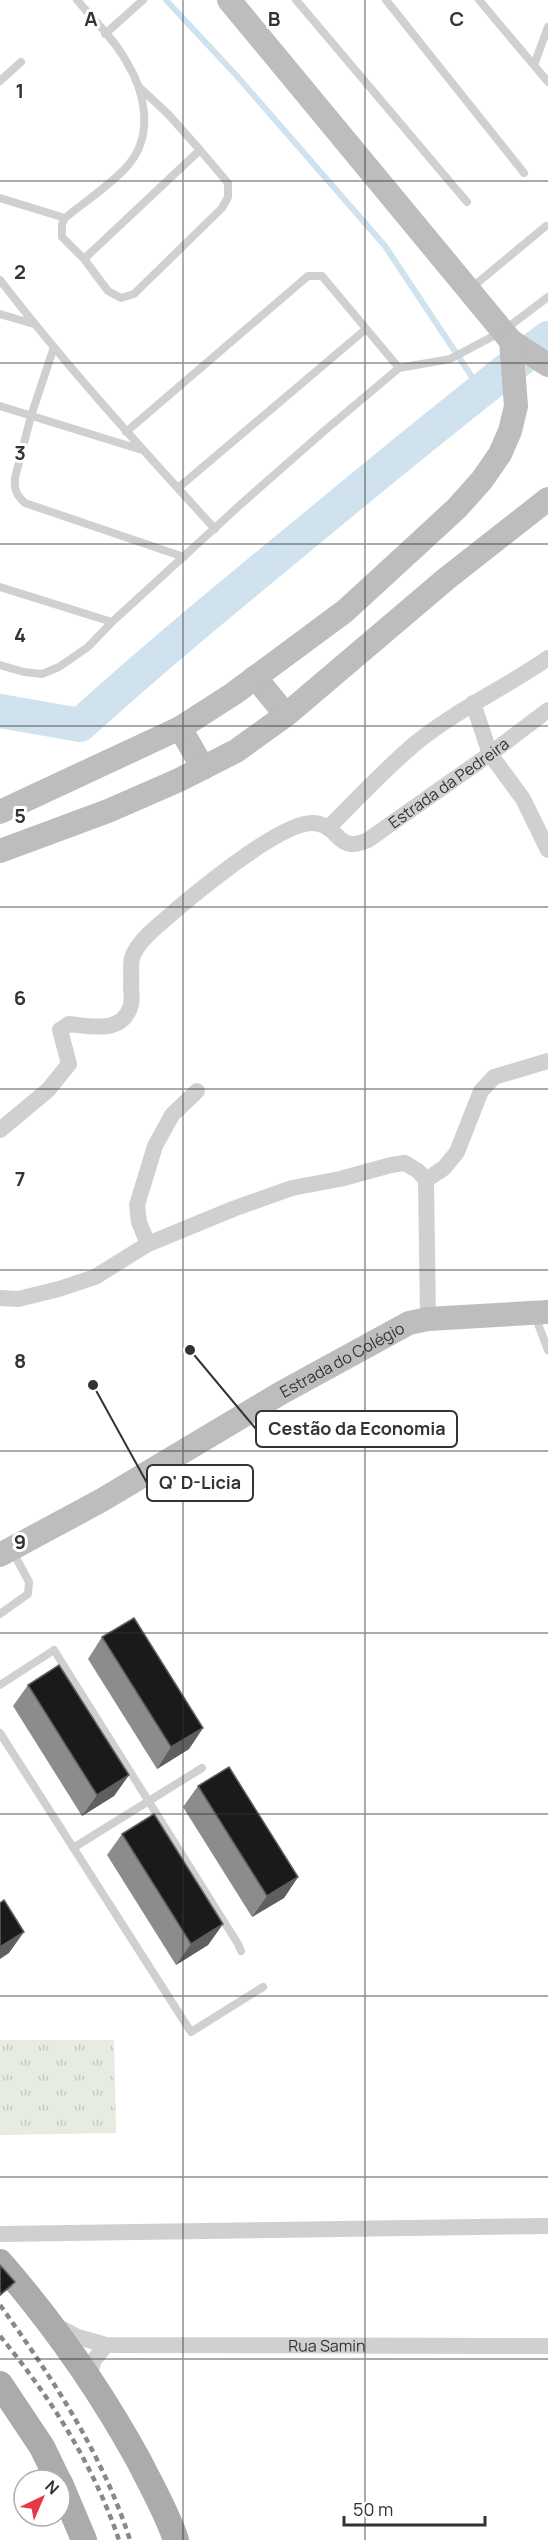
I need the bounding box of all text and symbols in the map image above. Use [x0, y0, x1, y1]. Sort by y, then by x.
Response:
text: A [84, 5, 98, 32]
text: B [268, 5, 281, 32]
text: C [450, 5, 464, 32]
text: 1 [16, 77, 24, 104]
text: 2 [14, 258, 26, 285]
text: 3 [14, 439, 26, 466]
text: 4 [14, 621, 26, 648]
street label: Estrada da Pedreira [384, 733, 513, 833]
text: 5 [14, 802, 26, 829]
text: 6 [14, 984, 26, 1011]
text: 7 [15, 1165, 25, 1192]
street label: Estrada do Colégio [276, 1317, 408, 1403]
text: 8 [14, 1347, 26, 1374]
callout: Cestão da Economia [256, 1411, 457, 1447]
text: Cestão da Economia [268, 1416, 446, 1440]
callout: Q' D-Licia [147, 1465, 253, 1501]
text: Q' D-Licia [159, 1470, 241, 1494]
text: 9 [14, 1528, 26, 1555]
street label: Rua Samin [288, 2334, 366, 2357]
north arrow [12, 2468, 72, 2528]
text: N [41, 2475, 64, 2499]
scale bar [344, 2489, 485, 2527]
text: 50 m [353, 2497, 393, 2521]

